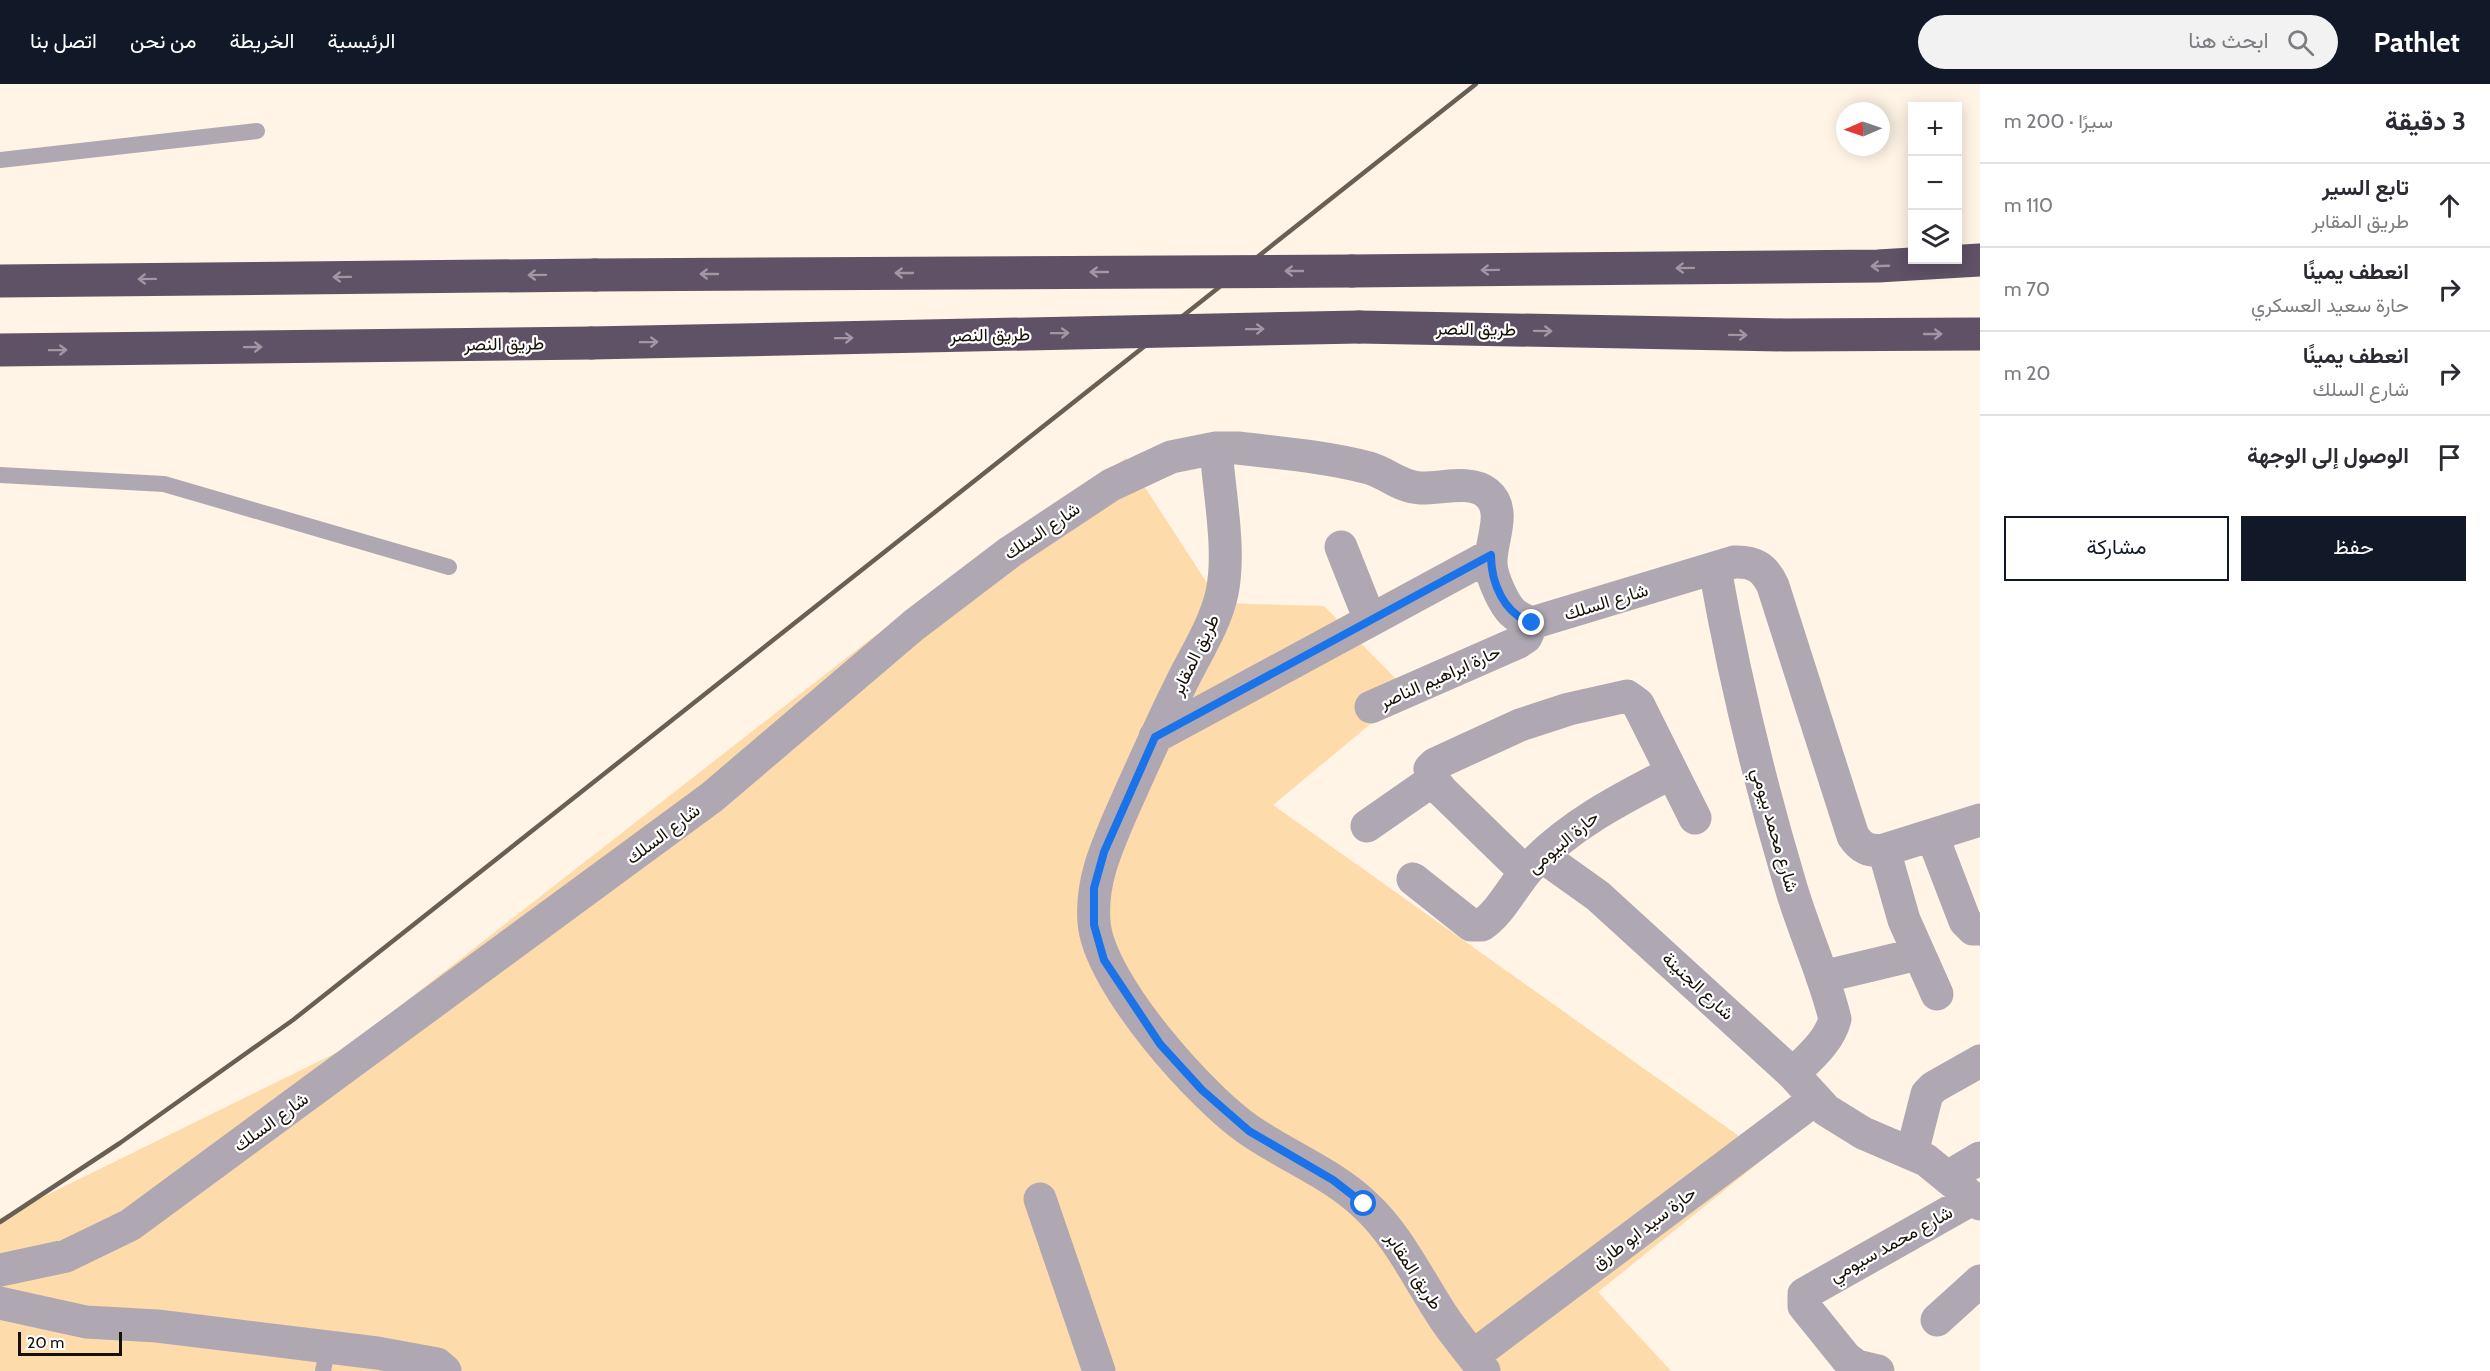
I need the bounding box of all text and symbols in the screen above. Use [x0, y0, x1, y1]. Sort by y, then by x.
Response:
search box [1918, 15, 2338, 69]
text: Pathlet [2374, 25, 2460, 59]
icon: search [2284, 26, 2317, 59]
text: ابحث هنا [2188, 27, 2269, 54]
text: اتصل بنا [30, 28, 97, 53]
text: من نحن [130, 28, 196, 53]
text: الخريطة [229, 28, 294, 53]
text: الرئيسية [327, 28, 395, 53]
north arrow [1836, 102, 1890, 156]
map controls [1908, 102, 1962, 264]
button: + [1908, 102, 1962, 156]
text: 3 دقيقة [2385, 105, 2466, 137]
text: سيرًا · 200 m [2004, 109, 2113, 133]
button: − [1908, 156, 1962, 210]
text: تابع السير [2322, 174, 2409, 201]
icon: ahead [2433, 189, 2466, 222]
text: 110 m [2004, 193, 2053, 217]
text: طريق المقابر [2311, 209, 2409, 233]
button: layers [1908, 210, 1962, 264]
text: انعطف يمينًا [2303, 258, 2409, 285]
one-way arrow [1870, 260, 1890, 272]
one-way arrow [1675, 262, 1695, 274]
one-way arrow [1480, 264, 1500, 276]
one-way arrow [1284, 265, 1304, 277]
one-way arrow [1089, 266, 1109, 278]
one-way arrow [894, 267, 914, 279]
one-way arrow [699, 268, 719, 280]
one-way arrow [527, 269, 547, 281]
one-way arrow [332, 271, 352, 283]
one-way arrow [137, 273, 157, 285]
icon: right [2433, 273, 2466, 306]
text: 70 m [2004, 277, 2050, 301]
text: حارة سعيد العسكري [2251, 293, 2409, 317]
street label: طريق النصر [1435, 317, 1516, 341]
street label: طريق النصر [949, 323, 1030, 347]
one-way arrow [1244, 323, 1264, 335]
one-way arrow [1533, 325, 1553, 337]
one-way arrow [1049, 327, 1069, 339]
one-way arrow [1923, 328, 1943, 340]
one-way arrow [1728, 329, 1748, 340]
street label: طريق النصر [463, 332, 544, 356]
one-way arrow [833, 332, 853, 343]
one-way arrow [639, 336, 659, 347]
one-way arrow [243, 341, 263, 353]
text: انعطف يمينًا [2303, 342, 2409, 369]
one-way arrow [48, 344, 68, 356]
icon: right [2433, 357, 2466, 390]
text: 20 m [2004, 361, 2051, 385]
text: شارع السلك [2312, 377, 2409, 401]
icon: arrive [2433, 441, 2466, 474]
text: الوصول إلى الوجهة [2247, 442, 2409, 469]
street label: شارع السلك [1000, 498, 1085, 565]
button: مشاركة [2004, 516, 2229, 581]
button: حفظ [2241, 516, 2466, 581]
street label: شارع السلك [1561, 579, 1651, 626]
route end [1518, 609, 1544, 635]
street label: طريق المقابر [1165, 611, 1224, 700]
street label: حارة ابراهيم الناصر [1375, 641, 1504, 715]
street label: شارع محمد بيومي [1743, 765, 1803, 896]
street label: شارع السلك [622, 799, 705, 870]
street label: حارة البيومى [1523, 806, 1603, 878]
street label: شارع الجنينة [1657, 947, 1738, 1025]
street label: شارع السلك [229, 1088, 313, 1157]
street label: حارة سيد ابو طارق [1588, 1182, 1700, 1274]
route start [1350, 1190, 1376, 1216]
street label: شارع محمد سيومي [1826, 1201, 1958, 1290]
street label: طريق المقابر [1380, 1227, 1447, 1314]
scale bar [18, 1329, 122, 1356]
text: 20 m [27, 1333, 64, 1352]

